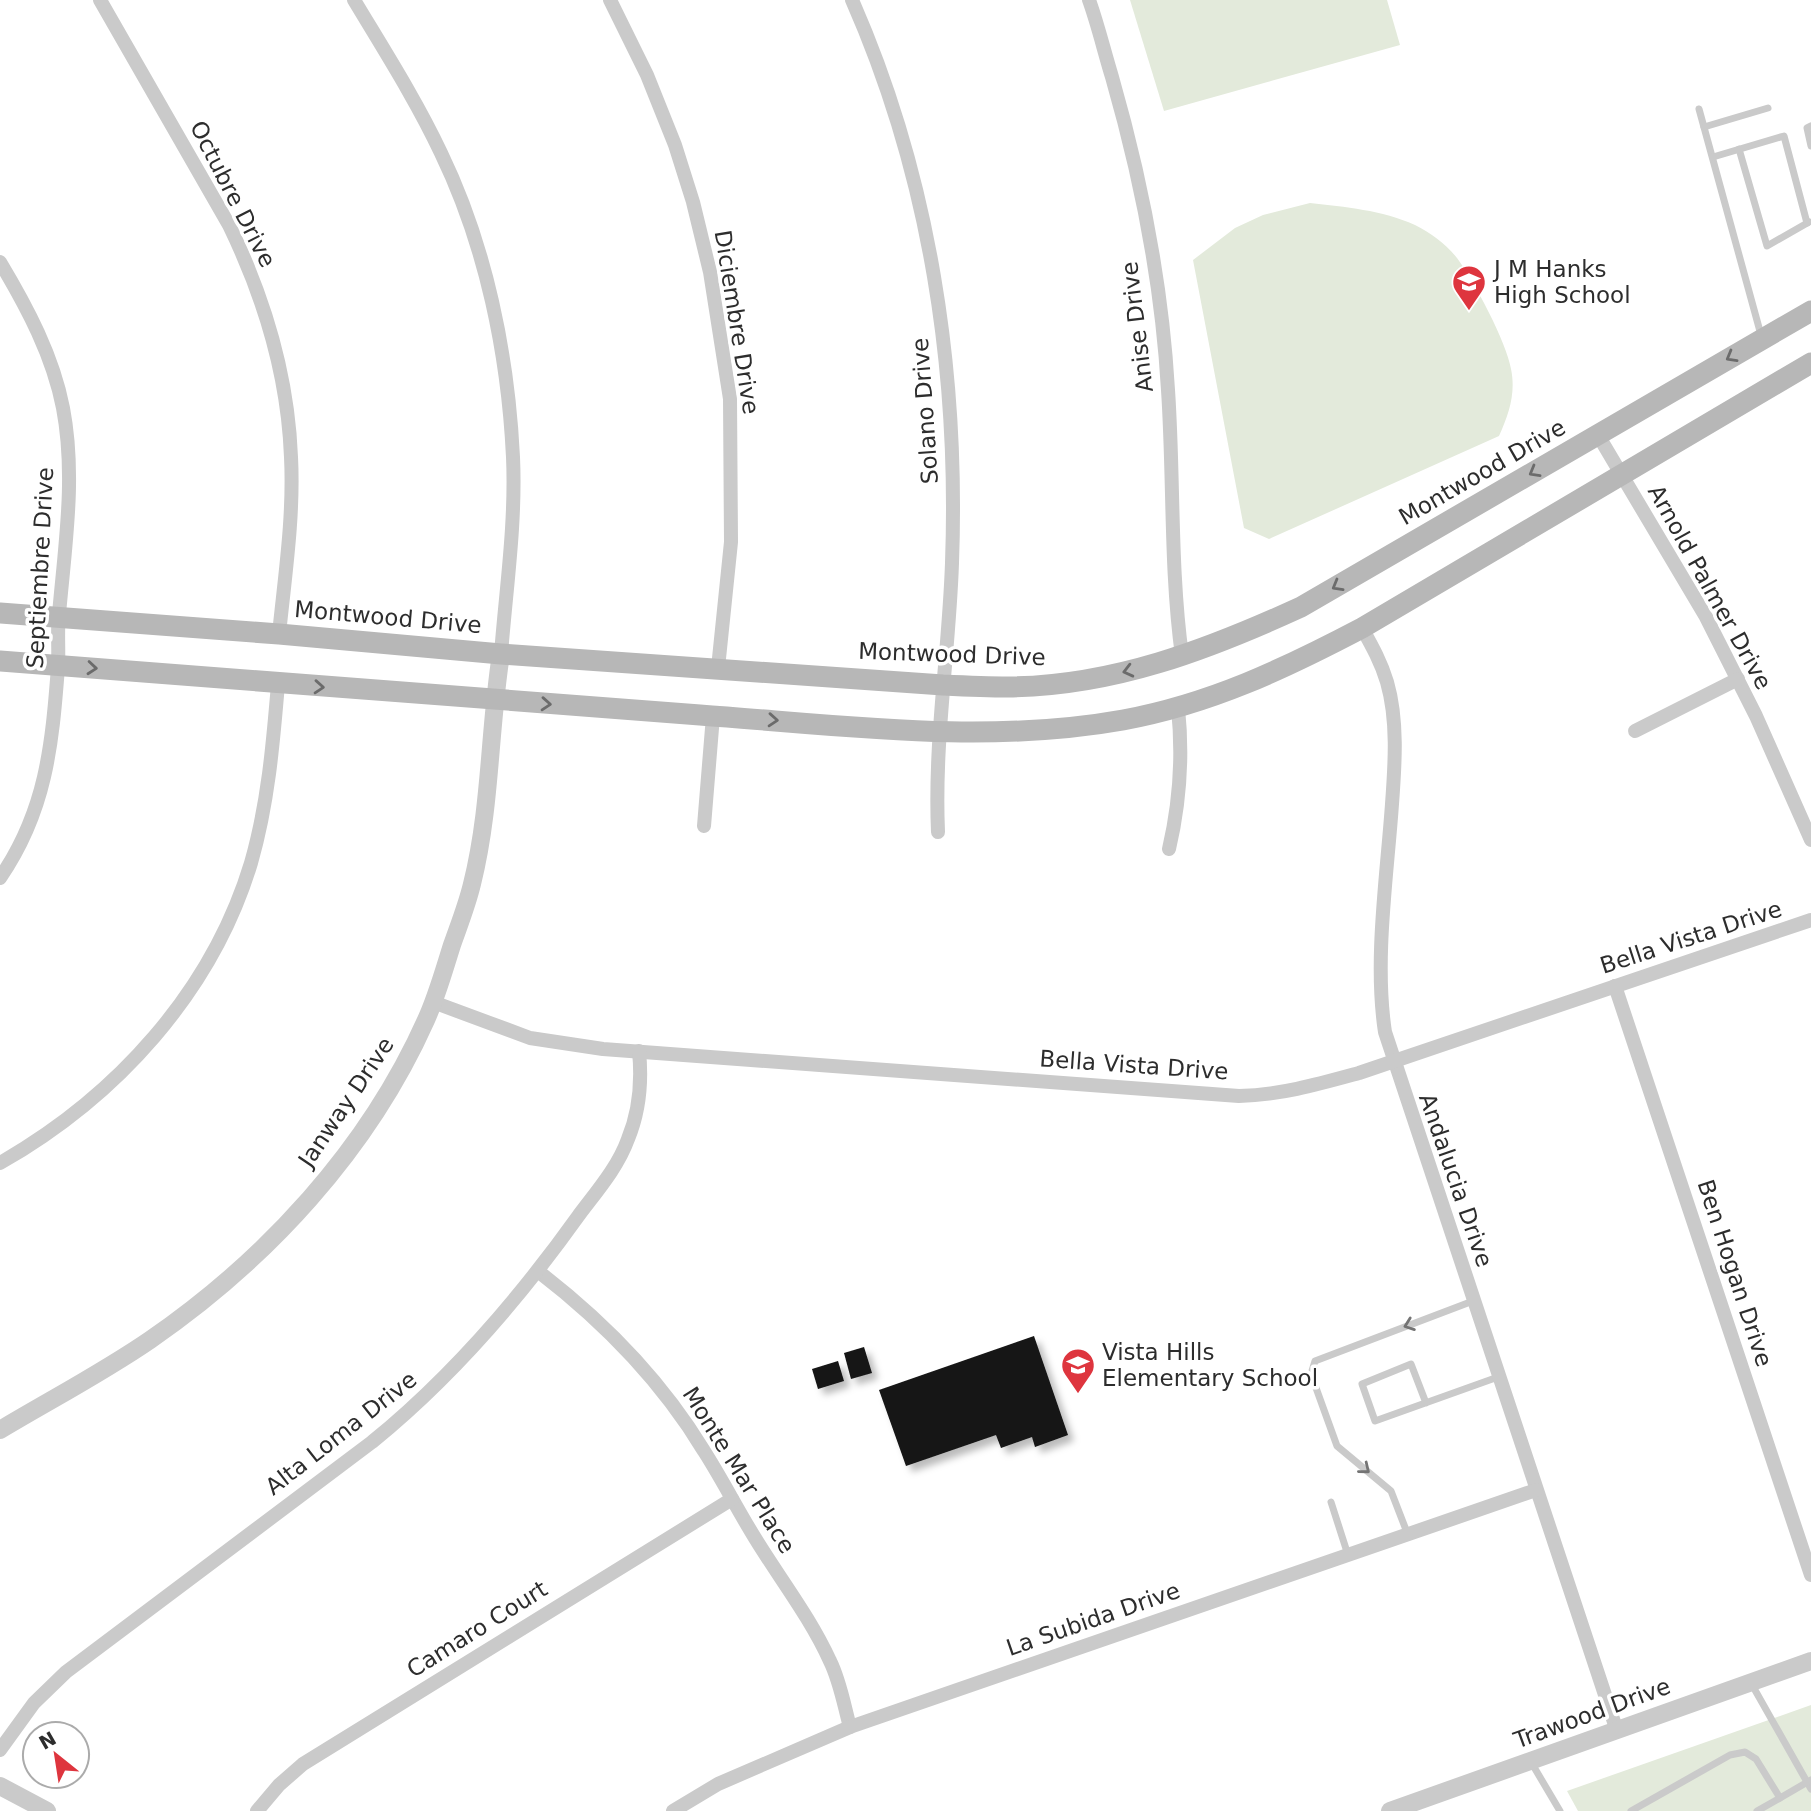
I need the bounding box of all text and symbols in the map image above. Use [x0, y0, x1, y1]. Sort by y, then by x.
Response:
street label: Octubre Drive [185, 117, 281, 271]
street label: Diciembre Drive [710, 228, 764, 416]
place label: J M Hanks High School [1492, 256, 1631, 308]
street label: Anise Drive [1116, 260, 1158, 394]
school or university icon: J M Hanks High School [1450, 263, 1488, 312]
street label: Solano Drive [907, 337, 943, 485]
one-way arrow [1725, 349, 1738, 362]
street label: Montwood Drive [1394, 414, 1570, 530]
one-way arrow [1529, 464, 1542, 477]
street label: Septiembre Drive [22, 467, 58, 669]
street label: Arnold Palmer Drive [1643, 480, 1777, 694]
one-way arrow [1332, 578, 1345, 591]
street label: Montwood Drive [293, 596, 483, 638]
street label: Montwood Drive [858, 638, 1046, 670]
one-way arrow [87, 660, 98, 675]
one-way arrow [1122, 663, 1134, 677]
one-way arrow [314, 679, 325, 694]
one-way arrow [541, 696, 552, 711]
one-way arrow [768, 712, 779, 727]
street label: Bella Vista Drive [1597, 895, 1785, 979]
street label: Janway Drive [292, 1032, 399, 1173]
street label: Bella Vista Drive [1039, 1045, 1229, 1085]
street label: Andalucia Drive [1414, 1090, 1498, 1270]
street label: Ben Hogan Drive [1692, 1176, 1778, 1370]
one-way arrow [1404, 1317, 1416, 1331]
place label: Vista Hills Elementary School [1102, 1339, 1318, 1391]
school or university icon: Vista Hills Elementary School [1059, 1346, 1097, 1395]
street label: Alta Loma Drive [260, 1366, 422, 1500]
street label: Monte Mar Place [677, 1382, 801, 1558]
one-way arrow [1356, 1461, 1369, 1473]
street label: Camaro Court [402, 1576, 552, 1682]
street label: La Subida Drive [1003, 1577, 1183, 1661]
street label: Trawood Drive [1509, 1673, 1674, 1754]
north arrow [21, 1720, 91, 1790]
text: N [35, 1727, 60, 1754]

